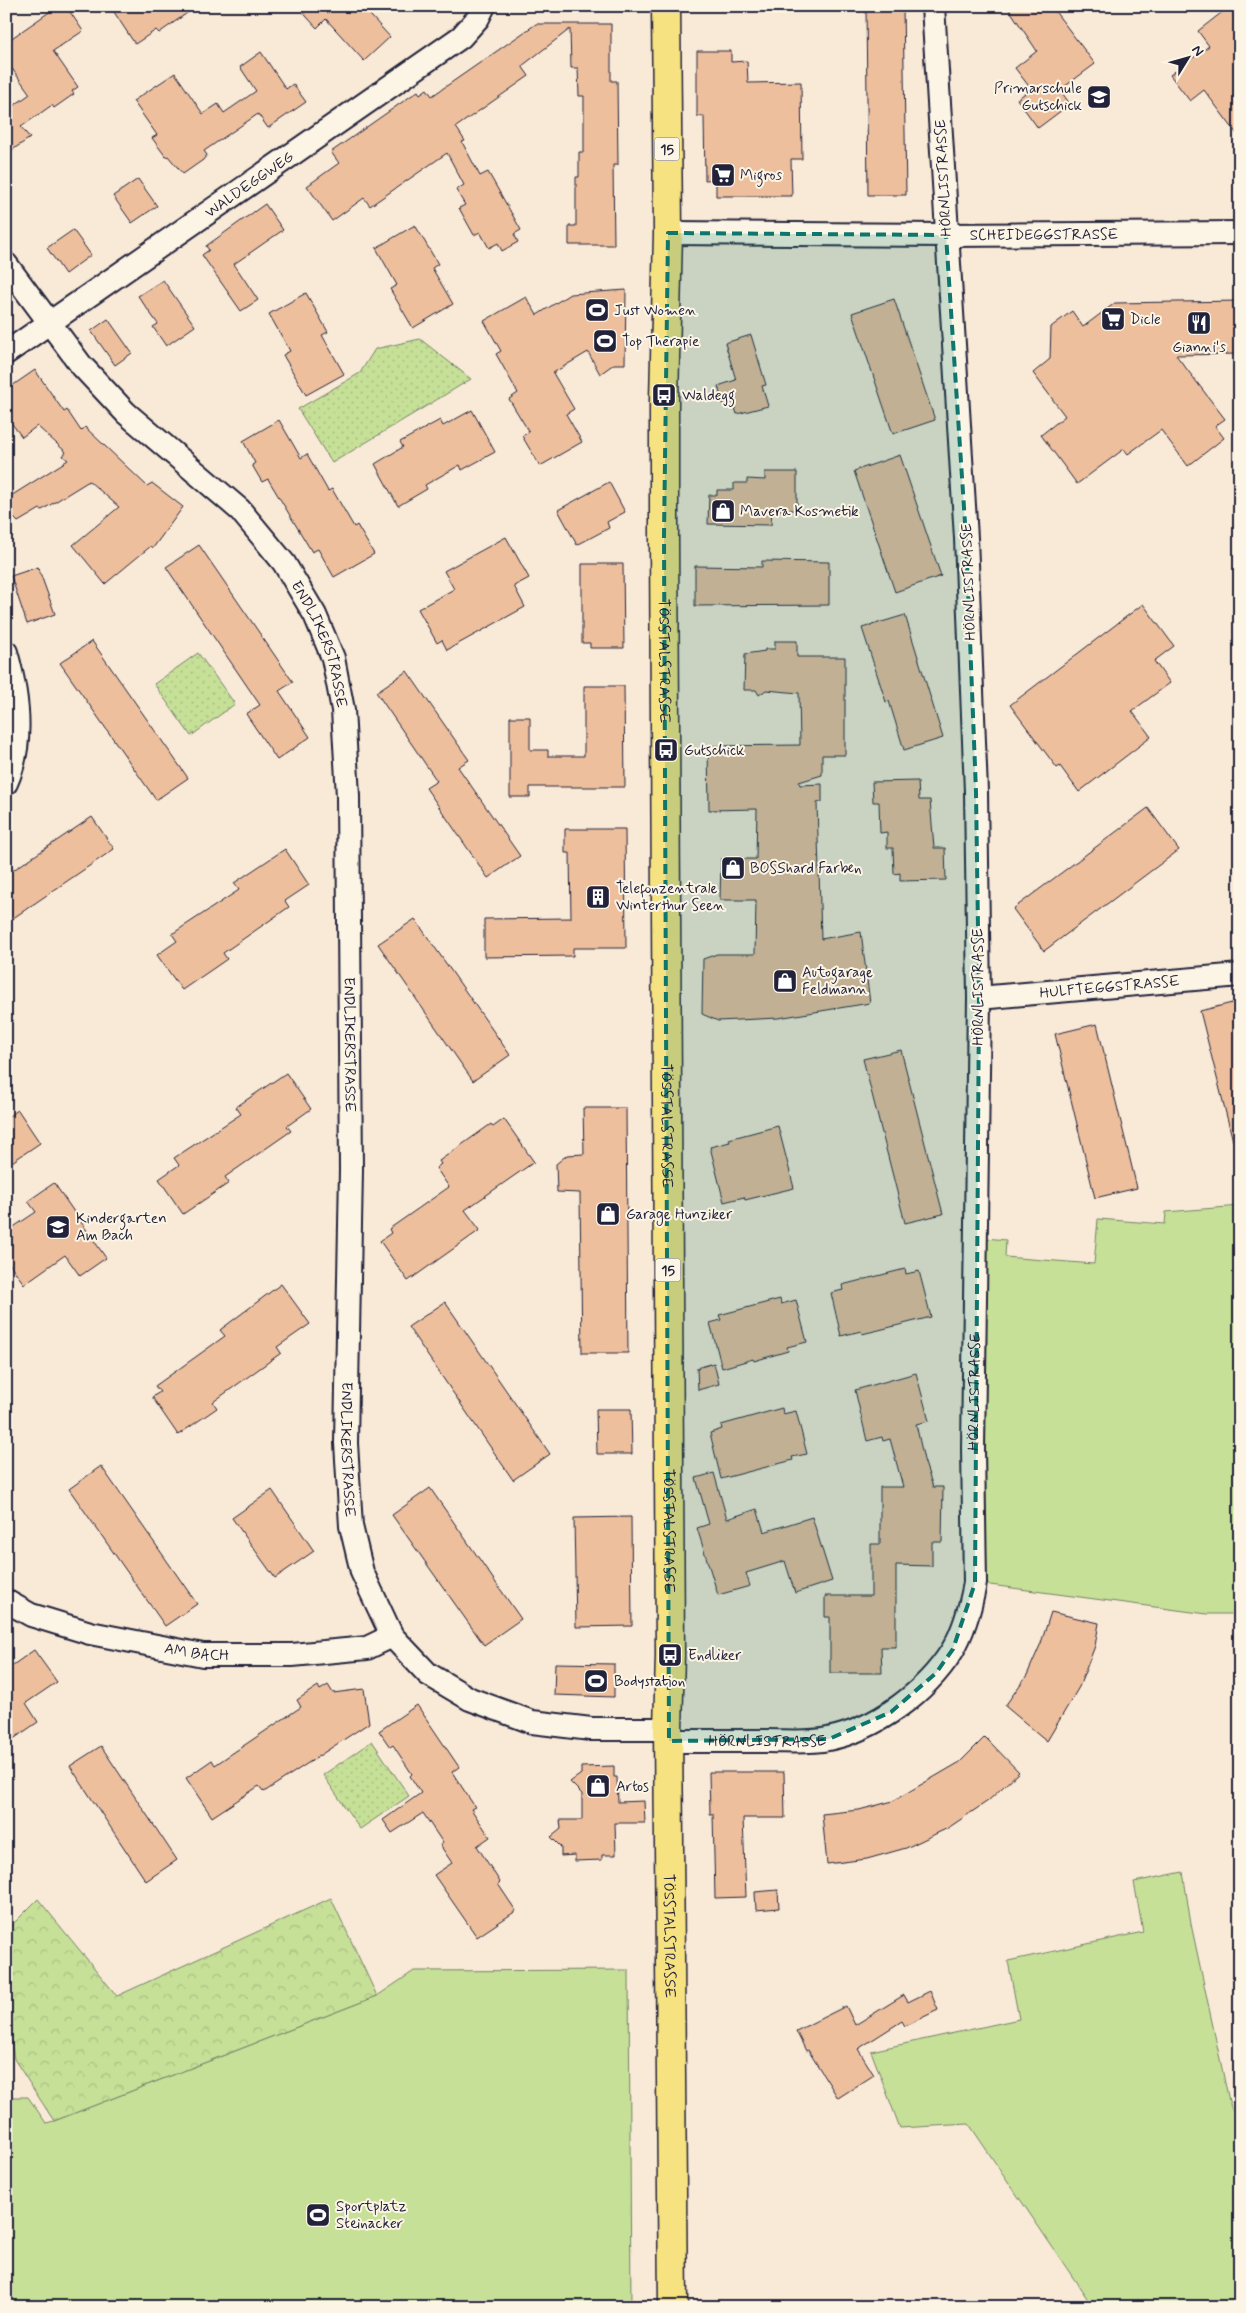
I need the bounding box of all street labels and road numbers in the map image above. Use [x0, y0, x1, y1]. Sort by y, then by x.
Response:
street label: HÖRNLISTRASSE [931, 118, 957, 237]
road number: 15 [654, 138, 680, 160]
street label: WALDEGGWEG [201, 147, 298, 223]
street label: SCHEIDEGGSTRASSE [970, 225, 1119, 246]
street label: HÖRNLISTRASSE [957, 523, 981, 641]
street label: ENDLIKERSTRASSE [286, 577, 351, 710]
street label: TÖSSTALSTRASSE [653, 599, 674, 723]
street label: HÖRNLISTRASSE [969, 928, 989, 1046]
street label: HULFTEGGSTRASSE [1039, 971, 1181, 1004]
street label: ENDLIKERSTRASSE [338, 977, 360, 1113]
street label: TÖSSTALSTRASSE [656, 1064, 676, 1188]
road number: 15 [656, 1258, 680, 1282]
street label: HÖRNLISTRASSE [964, 1333, 986, 1451]
street label: ENDLIKERSTRASSE [335, 1382, 359, 1518]
street label: TÖSSTALSTRASSE [658, 1469, 679, 1593]
street label: AM BACH [163, 1639, 229, 1666]
street label: HÖRNLISTRASSE [708, 1731, 828, 1753]
street label: TÖSSTALSTRASSE [658, 1874, 679, 1998]

